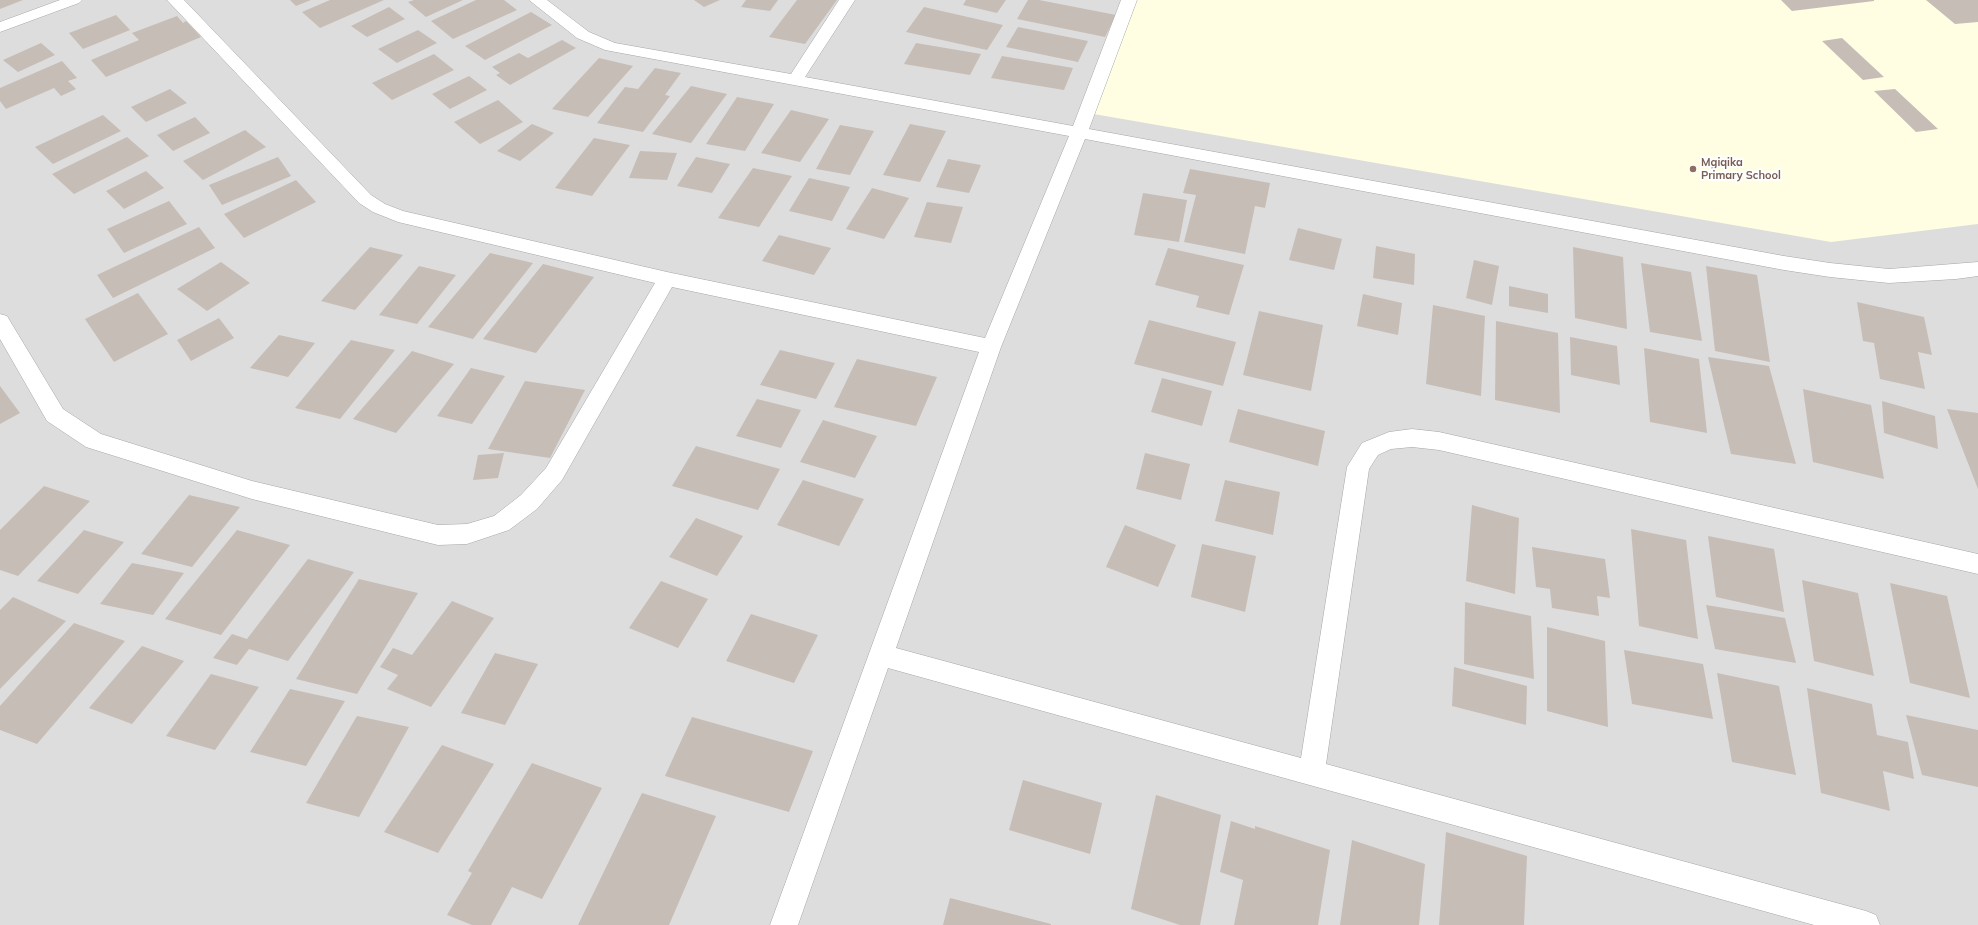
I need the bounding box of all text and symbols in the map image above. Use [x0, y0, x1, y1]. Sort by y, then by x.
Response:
place label: Mgiqika Primary School [1701, 156, 1781, 182]
marker: Mgiqika Primary School [1688, 164, 1698, 174]

